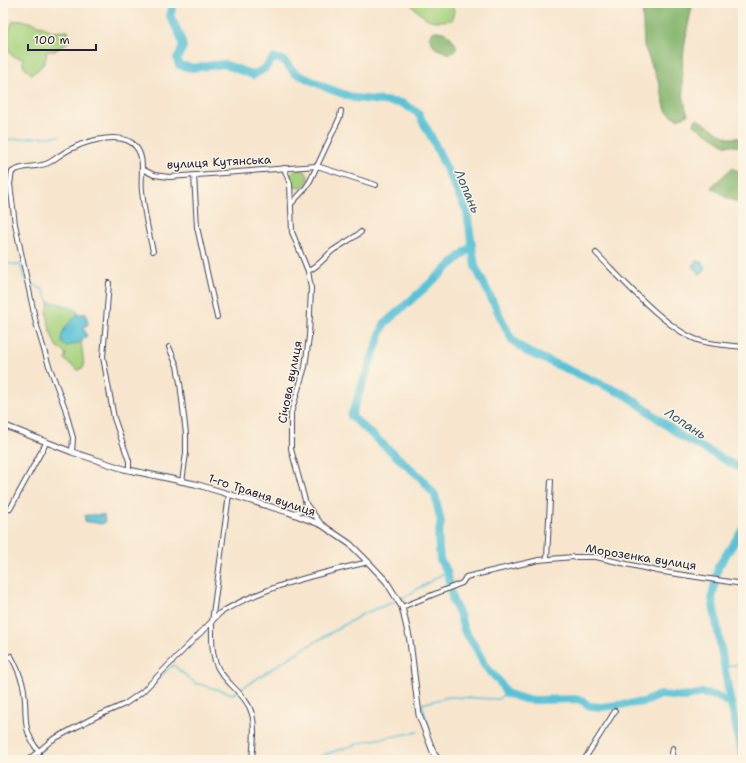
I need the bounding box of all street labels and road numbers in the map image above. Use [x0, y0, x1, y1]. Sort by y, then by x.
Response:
street label: вулиця Кутянська [166, 151, 272, 173]
street label: Січова вулиця [274, 339, 306, 425]
street label: 1-го Травня вулиця [206, 470, 318, 520]
street label: Морозенка вулиця [584, 540, 698, 574]

